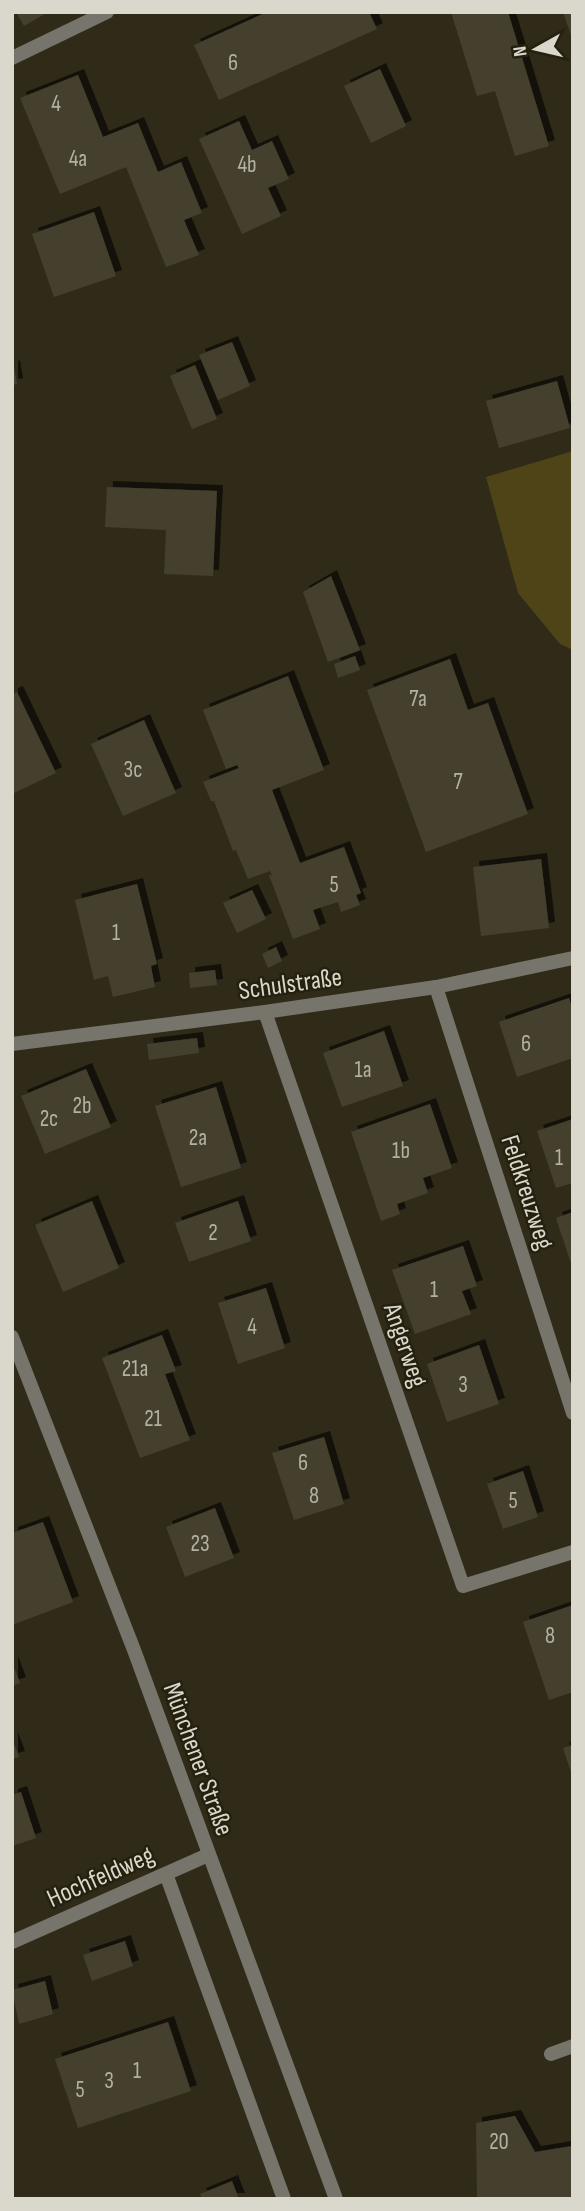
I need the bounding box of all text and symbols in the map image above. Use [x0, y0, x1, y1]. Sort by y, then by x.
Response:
north arrow [501, 14, 571, 84]
text: N [509, 45, 533, 58]
house number: 6 [228, 49, 238, 77]
house number: 4 [51, 90, 61, 118]
house number: 4a [69, 145, 87, 173]
house number: 4b [237, 151, 257, 179]
house number: 7a [409, 685, 427, 713]
house number: 3c [124, 756, 142, 784]
house number: 7 [453, 768, 463, 796]
house number: 5 [329, 871, 339, 899]
house number: 1 [112, 919, 120, 947]
street label: Schulstraße [237, 962, 344, 1007]
house number: 6 [521, 1030, 531, 1058]
house number: 1a [354, 1056, 372, 1084]
house number: 2b [72, 1092, 92, 1120]
house number: 2c [40, 1105, 58, 1133]
house number: 2a [189, 1124, 207, 1152]
street label: Feldkreuzweg [494, 1131, 560, 1254]
house number: 1b [392, 1137, 410, 1165]
house number: 1 [555, 1144, 563, 1172]
house number: 2 [208, 1219, 218, 1247]
house number: 1 [430, 1276, 438, 1304]
street label: Angerweg [375, 1299, 433, 1391]
house number: 4 [247, 1313, 257, 1341]
house number: 21a [122, 1355, 148, 1383]
house number: 3 [458, 1371, 468, 1399]
house number: 21 [144, 1405, 162, 1433]
house number: 6 [298, 1449, 308, 1477]
house number: 8 [309, 1482, 319, 1510]
house number: 5 [508, 1487, 518, 1515]
house number: 23 [190, 1530, 210, 1558]
house number: 8 [545, 1622, 555, 1650]
street label: Münchener Straße [156, 1679, 240, 1840]
street label: Hochfeldweg [42, 1840, 159, 1915]
house number: 1 [133, 2057, 141, 2085]
house number: 3 [104, 2067, 114, 2095]
house number: 5 [75, 2076, 85, 2104]
house number: 20 [489, 2128, 509, 2156]

